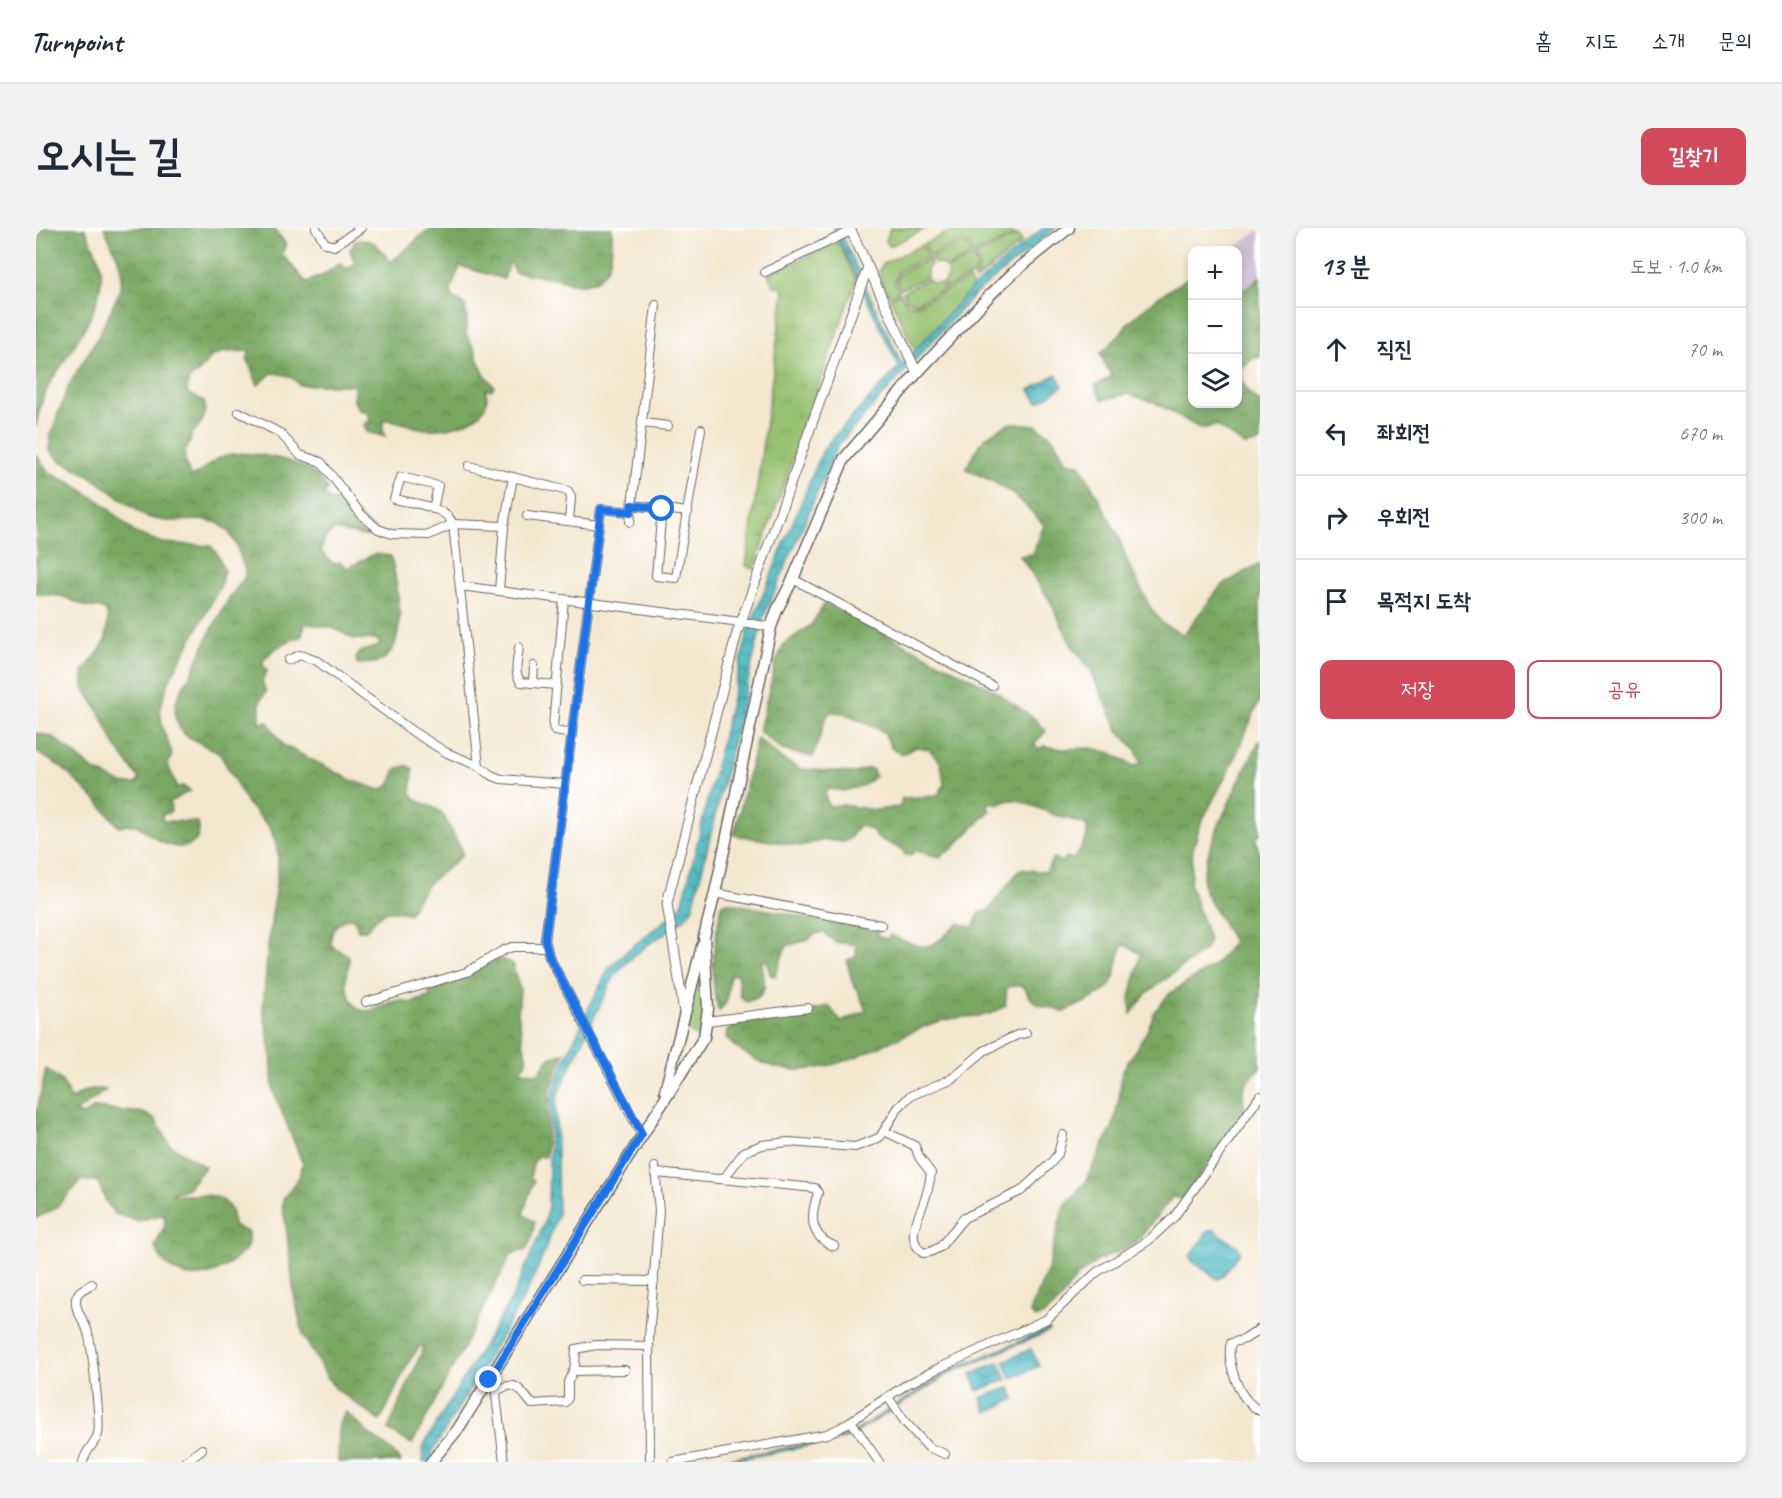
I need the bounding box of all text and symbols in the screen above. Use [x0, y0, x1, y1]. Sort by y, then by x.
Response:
text: Turnpoint [30, 24, 122, 59]
text: 홈 [1535, 28, 1552, 54]
text: 지도 [1585, 28, 1618, 54]
text: 소개 [1651, 28, 1685, 54]
text: 문의 [1718, 28, 1752, 54]
button: 길찾기 [1641, 128, 1746, 185]
text: 오시는 길 [36, 129, 181, 182]
map controls [1188, 246, 1242, 408]
button: + [1188, 246, 1242, 300]
text: 13 분 [1320, 250, 1371, 283]
text: 도보 · 1.0 km [1630, 254, 1722, 279]
button: − [1188, 300, 1242, 354]
icon: ahead [1320, 333, 1353, 366]
text: 직진 [1377, 335, 1412, 363]
text: 70 m [1688, 337, 1722, 362]
button: layers [1188, 354, 1242, 408]
icon: left [1320, 417, 1353, 450]
text: 좌회전 [1377, 419, 1430, 447]
text: 670 m [1679, 421, 1722, 446]
route start [648, 495, 674, 521]
icon: right [1320, 501, 1353, 534]
text: 우회전 [1377, 503, 1430, 531]
text: 300 m [1679, 505, 1722, 530]
icon: arrive [1320, 585, 1353, 618]
text: 목적지 도착 [1377, 587, 1471, 615]
button: 저장 [1320, 660, 1515, 719]
button: 공유 [1527, 660, 1722, 719]
route end [475, 1366, 501, 1392]

